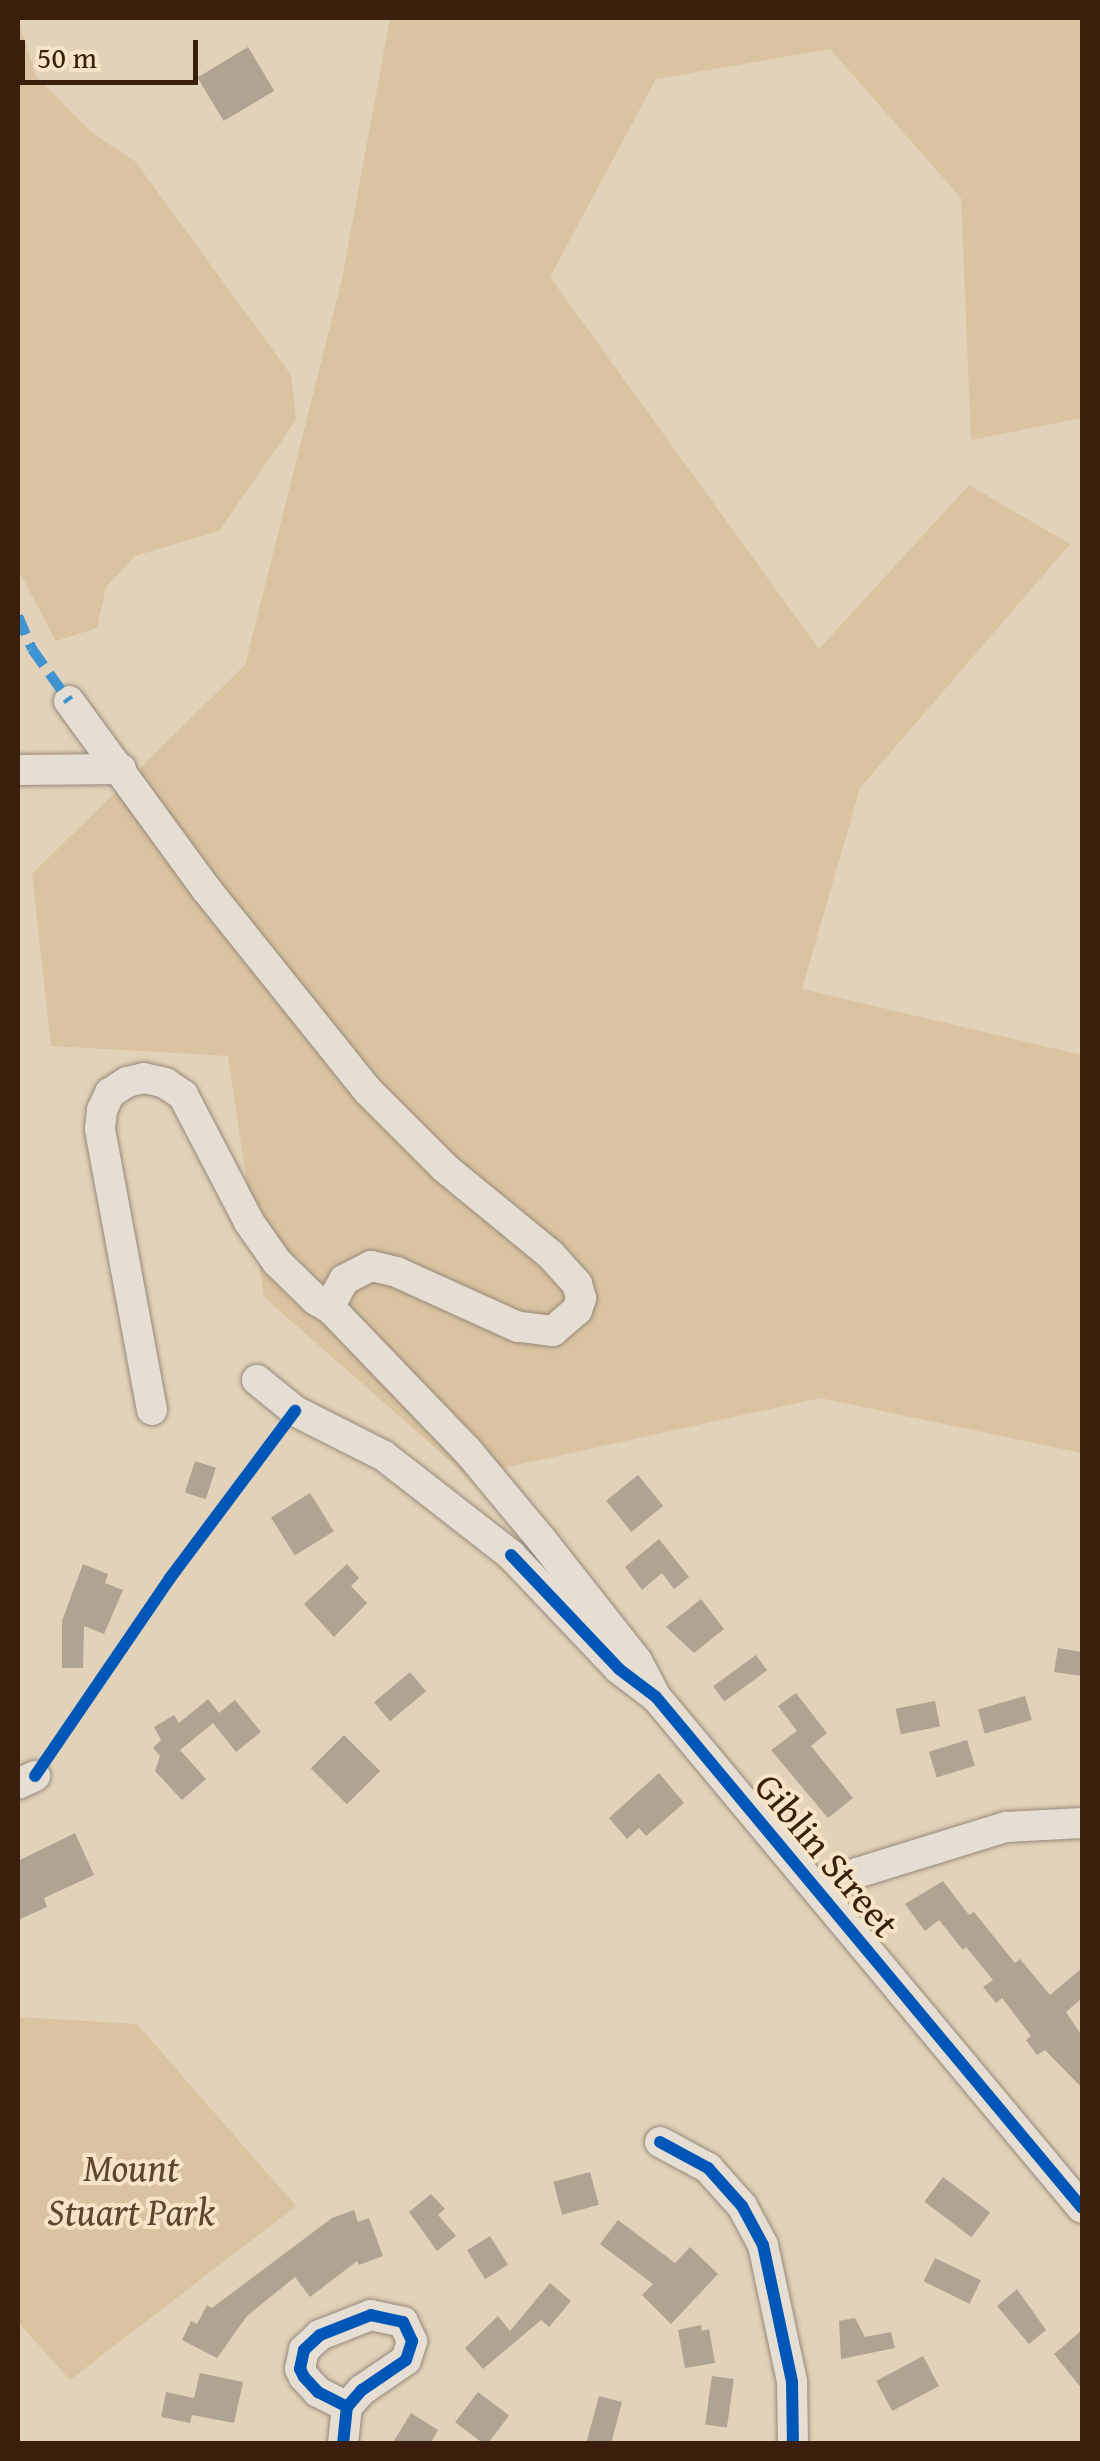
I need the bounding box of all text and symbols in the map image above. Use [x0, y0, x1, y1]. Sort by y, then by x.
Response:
scale bar [25, 20, 202, 82]
text: 50 m [37, 35, 97, 79]
street label: Giblin Street [745, 1764, 909, 1946]
park label: Mount Stuart Park [47, 2145, 215, 2234]

